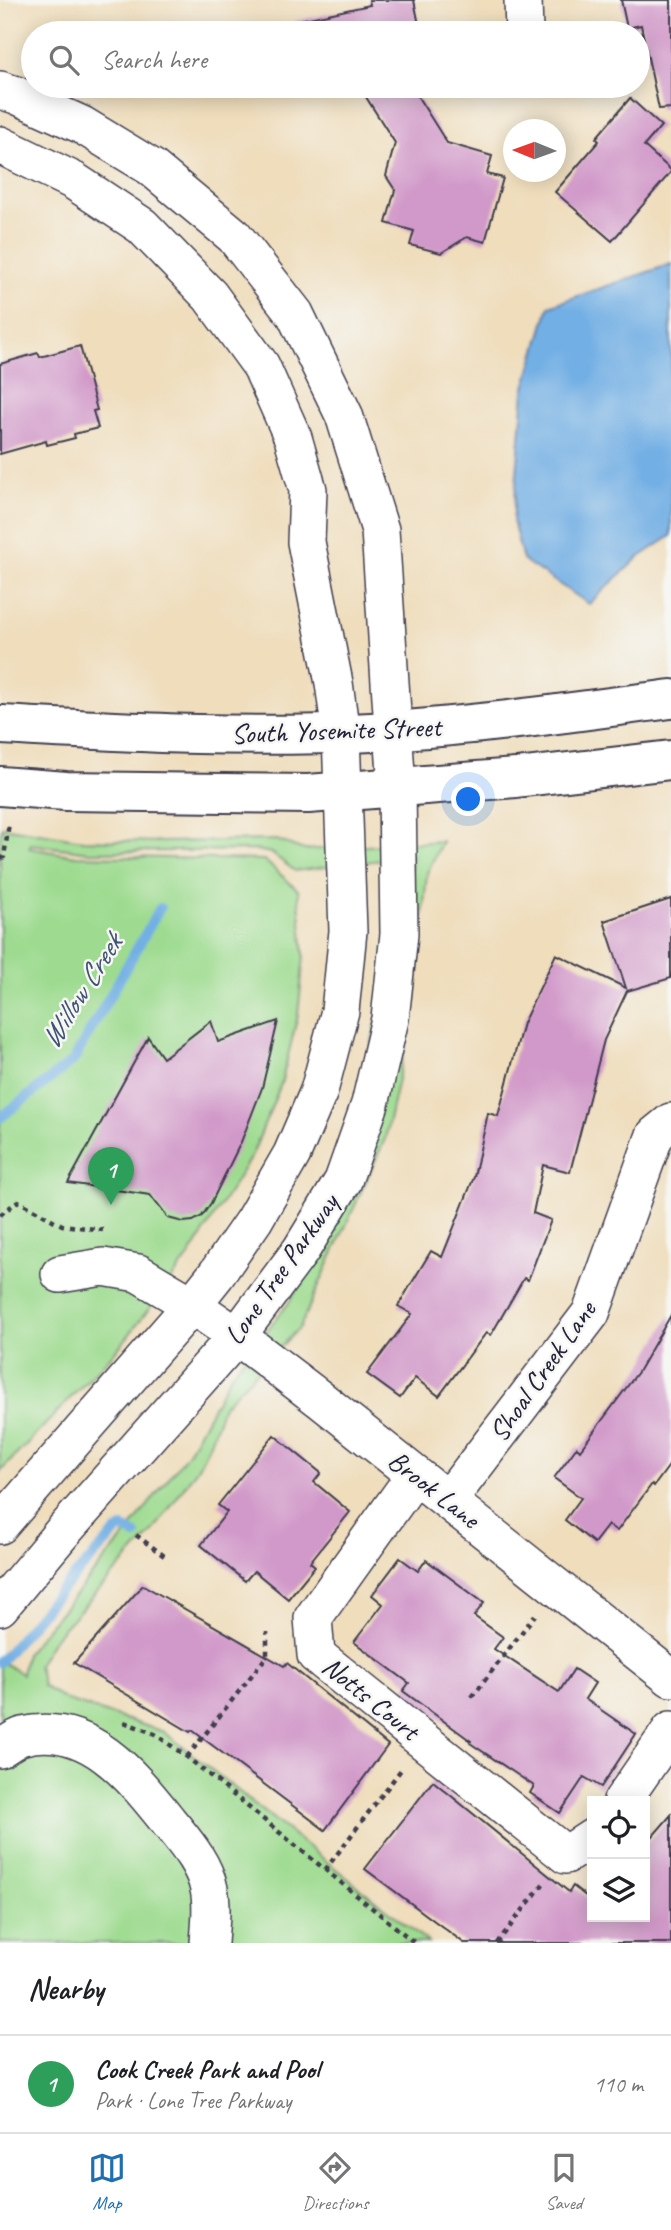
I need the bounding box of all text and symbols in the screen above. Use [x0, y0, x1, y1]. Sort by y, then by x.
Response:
search box [21, 21, 650, 98]
icon: search [45, 41, 83, 79]
text: Search here [101, 43, 207, 76]
north arrow [503, 119, 566, 182]
street label: South Yosemite Street [231, 709, 444, 751]
your location [451, 782, 485, 816]
water label: Willow Creek [31, 923, 133, 1055]
pin: 1 [88, 1147, 134, 1205]
street label: Lone Tree Parkway [216, 1185, 347, 1351]
street label: Shoal Creek Lane [481, 1292, 604, 1448]
street label: Brook Lane [381, 1442, 488, 1537]
street label: Notts Court [315, 1648, 429, 1749]
map controls [587, 1796, 650, 1922]
button: locate [587, 1796, 650, 1859]
button: layers [587, 1859, 650, 1922]
text: Nearby [28, 1970, 104, 2008]
text: Cook Creek Park and Pool [95, 2053, 319, 2086]
text: 1 [46, 2070, 56, 2099]
text: 110 m [594, 2070, 643, 2099]
text: Park · Lone Tree Parkway [95, 2086, 291, 2115]
tab: Map [88, 2149, 126, 2215]
tab: Directions [302, 2149, 369, 2215]
tab: Saved [545, 2149, 583, 2215]

